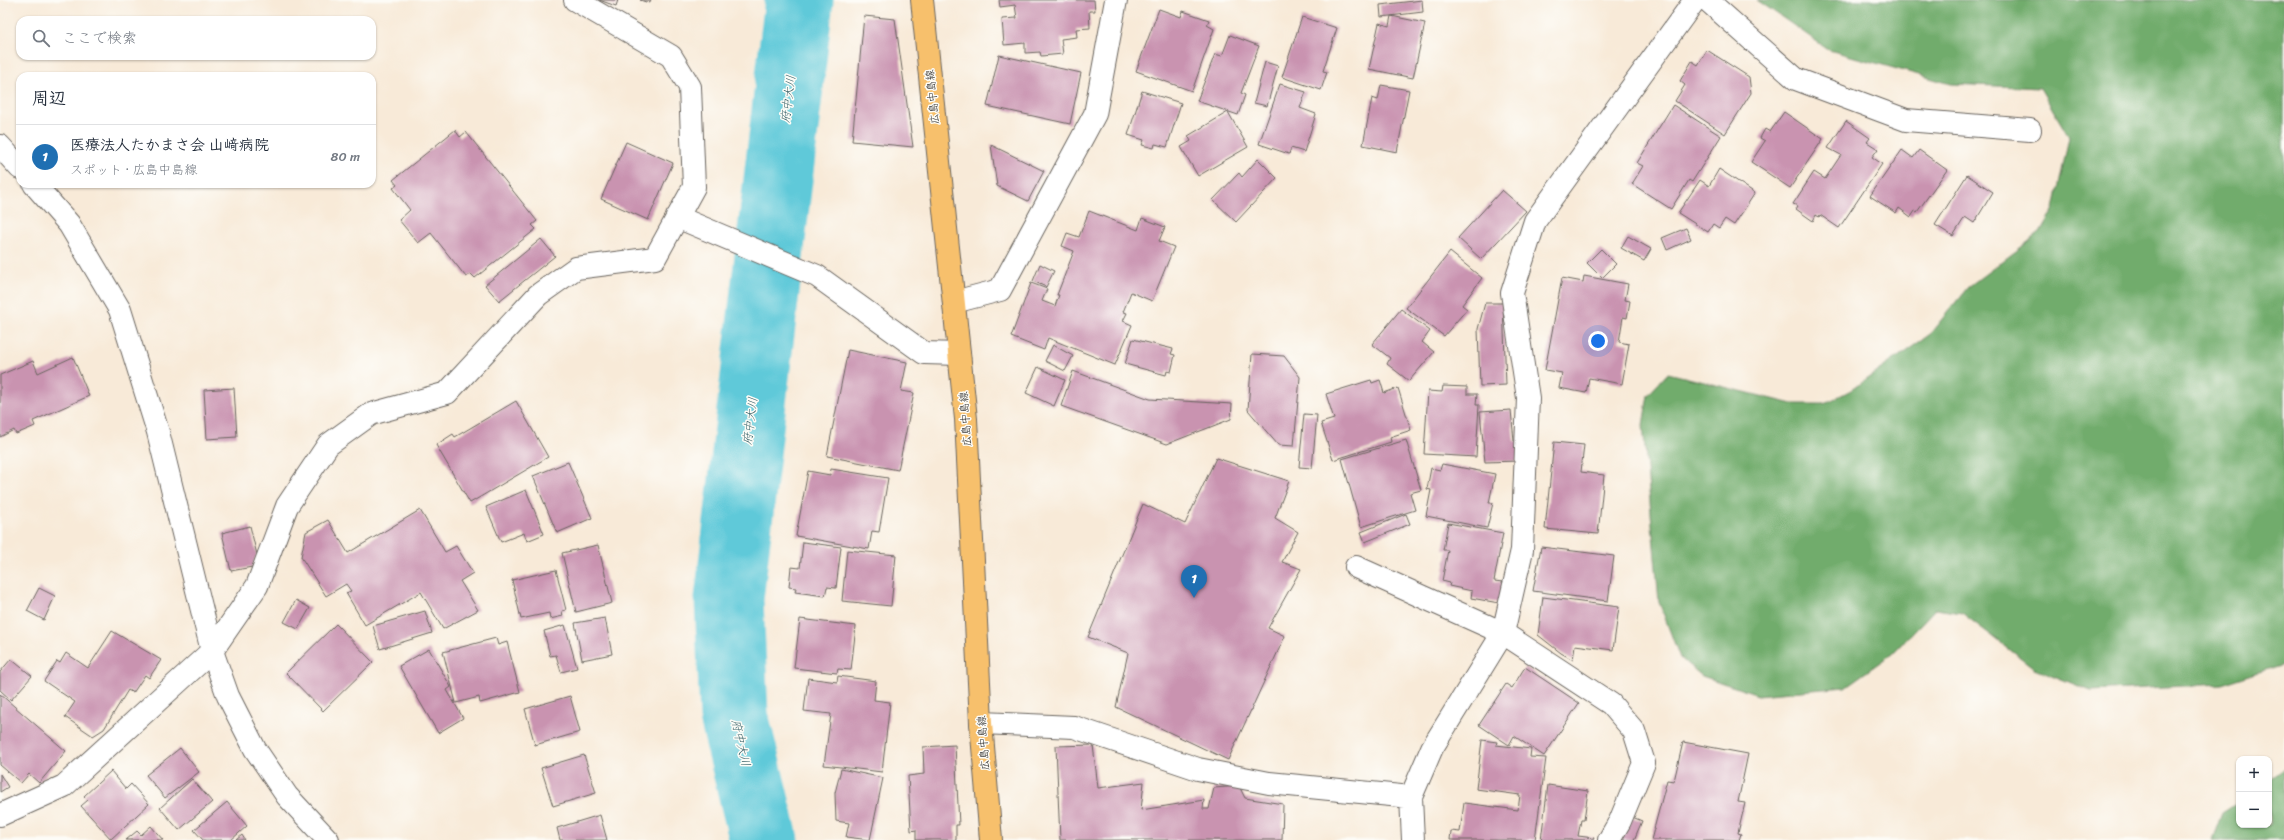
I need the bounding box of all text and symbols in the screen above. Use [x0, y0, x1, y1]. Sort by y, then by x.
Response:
search box [16, 16, 376, 60]
text: ここで検索 [62, 25, 137, 51]
icon: search [30, 27, 52, 49]
street label: 広島中島線 [920, 69, 945, 125]
water label: 府中大川 [774, 74, 802, 124]
text: 周辺 [32, 83, 66, 113]
text: 医療法人たかまさ会 山﨑病院 [70, 132, 269, 158]
text: 1 [42, 145, 48, 168]
text: 80 m [331, 145, 360, 168]
text: スポット · 広島中島線 [70, 158, 197, 181]
your location [1588, 331, 1608, 351]
street label: 広島中島線 [954, 391, 977, 447]
water label: 府中大川 [736, 396, 764, 446]
pin: 1 [1181, 565, 1207, 598]
street label: 広島中島線 [972, 715, 995, 771]
water label: 府中大川 [725, 717, 757, 769]
map controls [2236, 756, 2272, 828]
button: + [2236, 756, 2272, 792]
button: − [2236, 792, 2272, 828]

